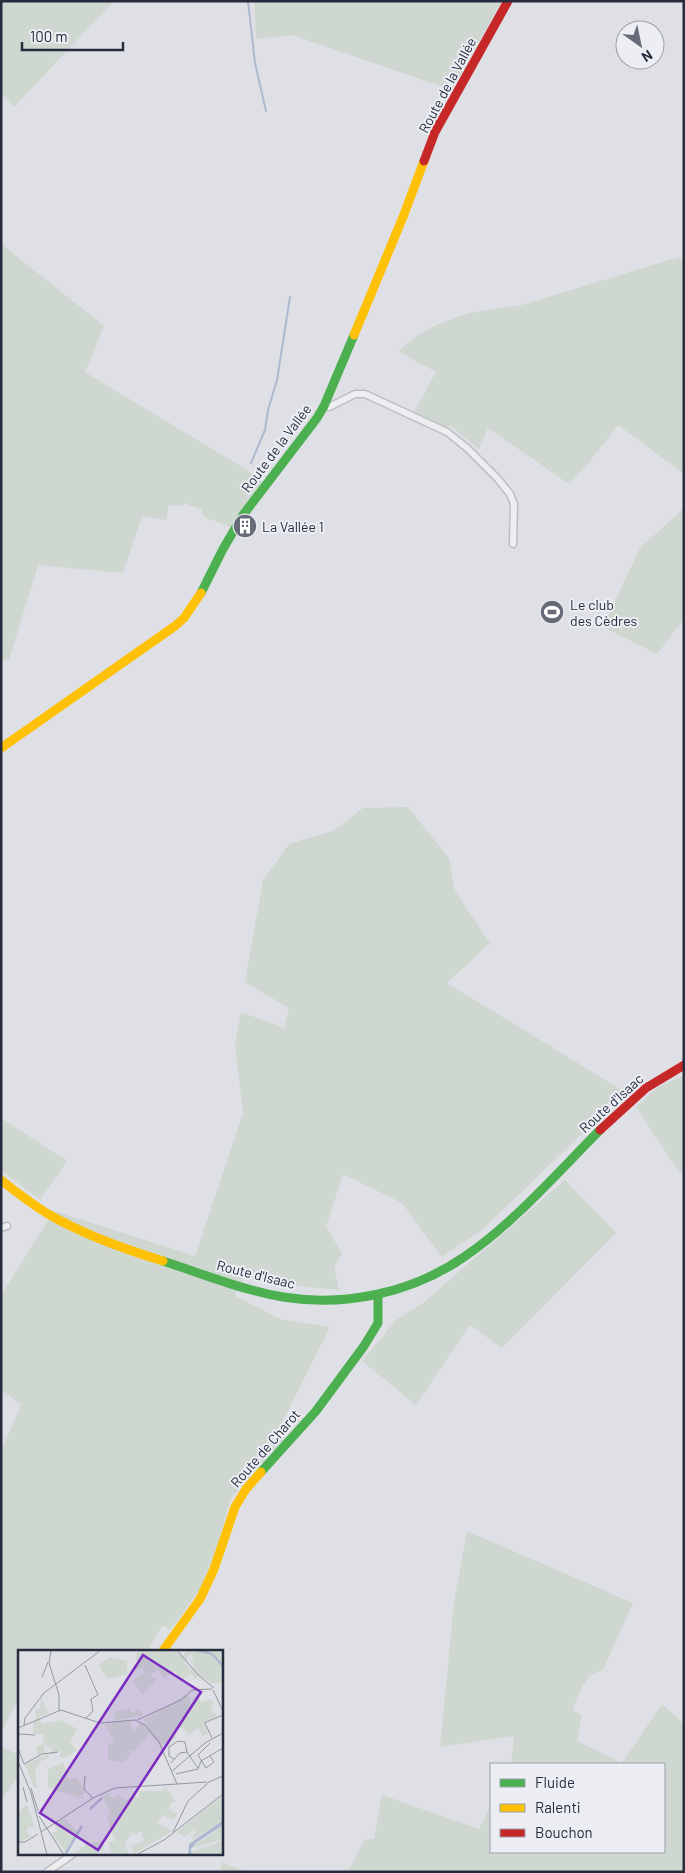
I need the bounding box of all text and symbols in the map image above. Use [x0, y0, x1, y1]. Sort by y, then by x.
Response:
scale bar [22, 20, 124, 52]
north arrow [615, 20, 665, 70]
text: 100 m [30, 27, 68, 45]
street label: Route de la Vallée [415, 34, 479, 136]
text: N [639, 47, 656, 66]
street label: Route de la Vallée [237, 401, 315, 495]
building icon: La Vallée 1 [232, 513, 258, 539]
place label: La Vallée 1 [262, 518, 324, 535]
place label: Le club des Cèdres [570, 596, 637, 629]
sports icon: Le club des Cèdres [539, 599, 565, 625]
street label: Route d'Isaac [575, 1070, 647, 1136]
street label: Route d'Isaac [215, 1256, 297, 1292]
street label: Route de Charot [227, 1406, 303, 1490]
inset map [18, 1650, 222, 1856]
legend [490, 1763, 665, 1853]
text: Fluide [535, 1773, 575, 1791]
text: Ralenti [535, 1798, 581, 1816]
text: Bouchon [535, 1823, 593, 1841]

